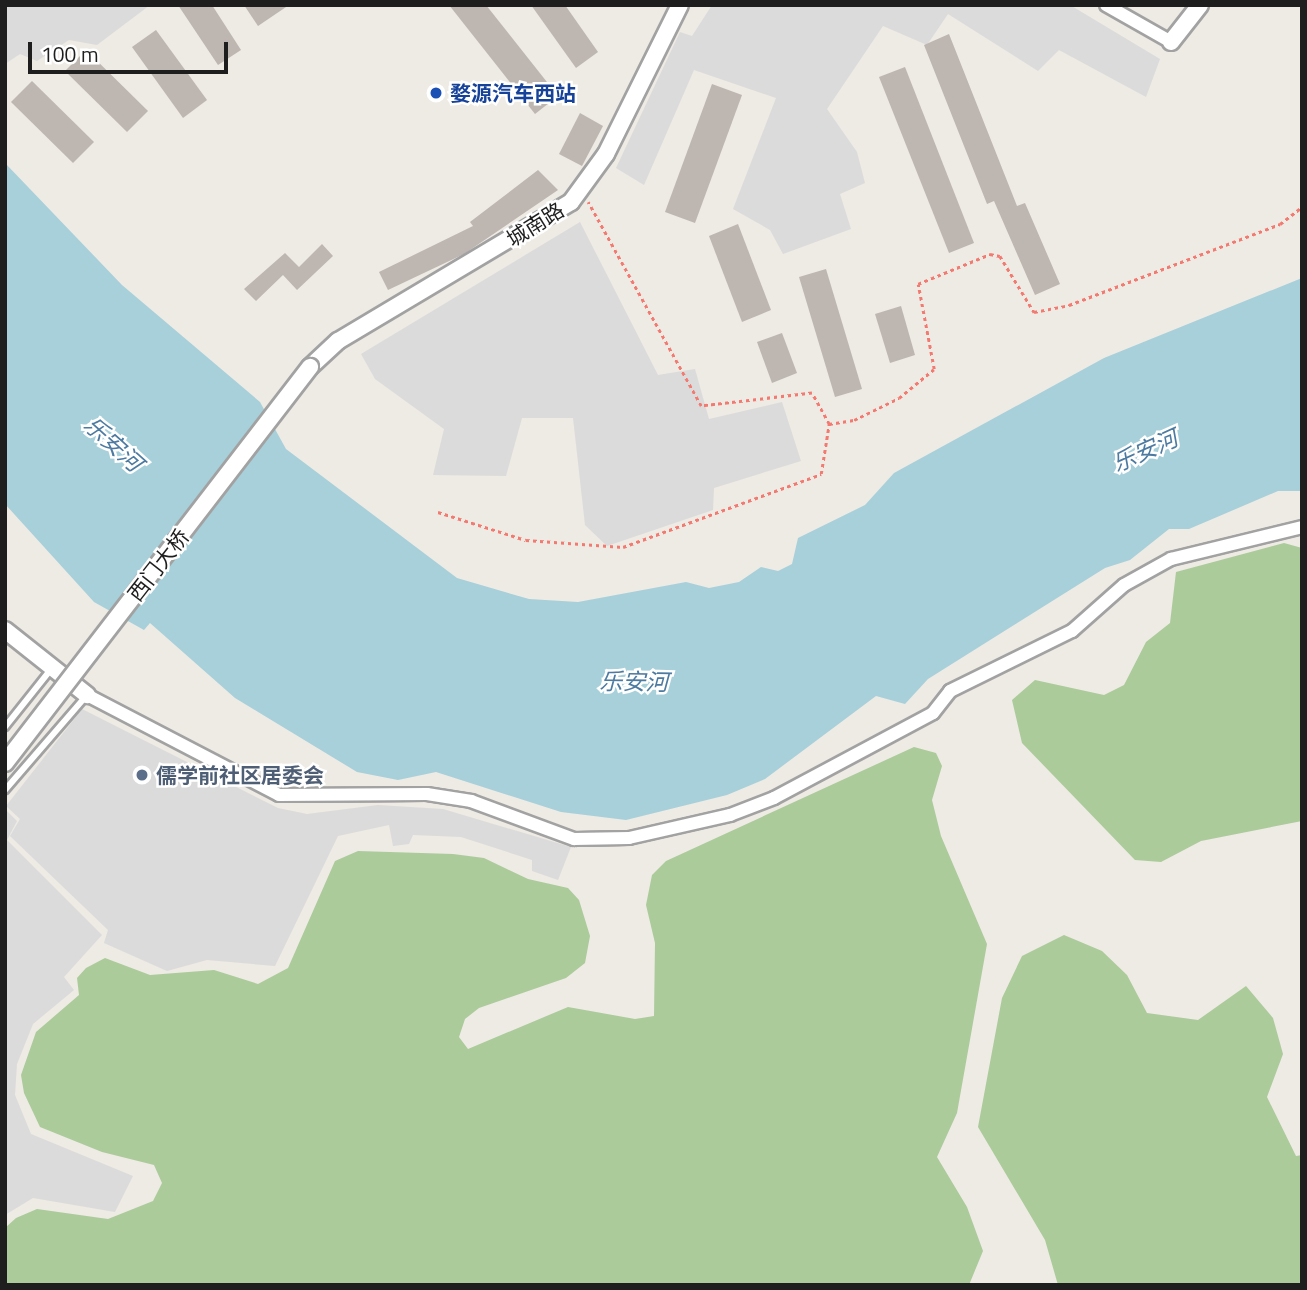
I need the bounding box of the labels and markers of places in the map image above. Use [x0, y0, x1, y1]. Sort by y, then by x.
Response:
place label: 婺源汽车西站 [450, 80, 576, 106]
marker: 婺源汽车西站 [428, 85, 444, 101]
place label: 儒学前社区居委会 [156, 762, 324, 788]
marker: 儒学前社区居委会 [134, 767, 150, 783]

